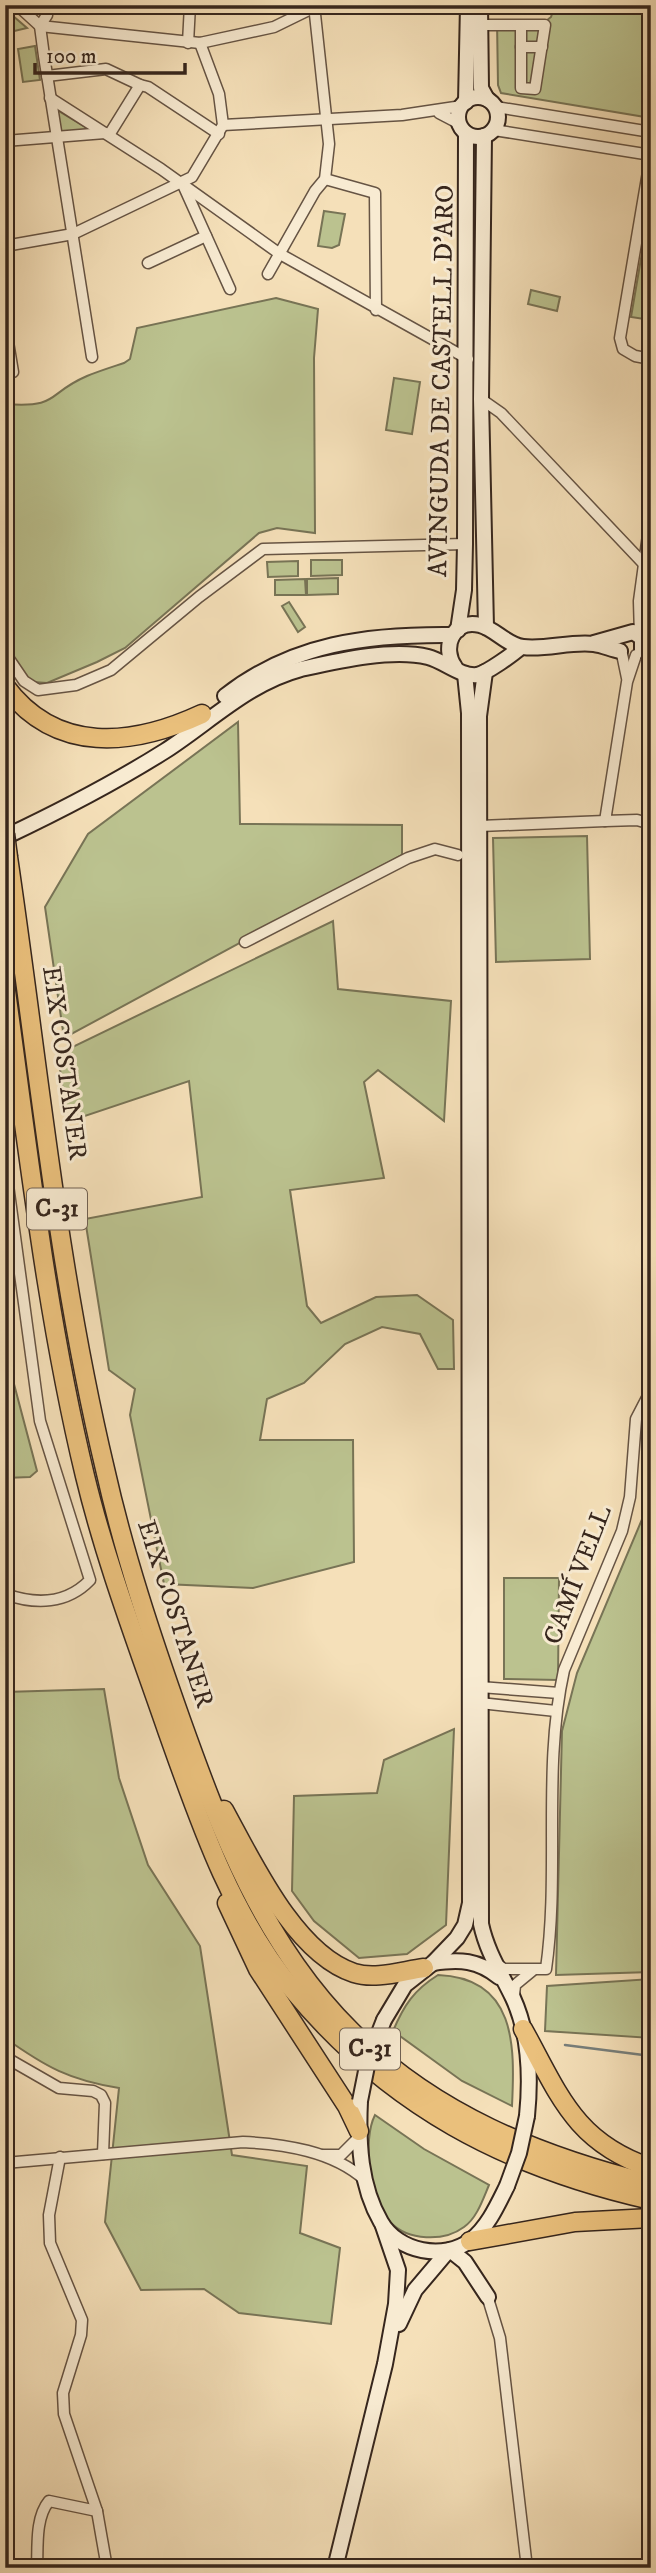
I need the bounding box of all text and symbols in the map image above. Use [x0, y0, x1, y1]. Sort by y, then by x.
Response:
scale bar [35, 32, 186, 76]
text: 100 m [46, 44, 97, 70]
street label: AVINGUDA DE CASTELL D'ARO [422, 185, 462, 577]
street label: EIX COSTANER [34, 964, 94, 1162]
road number: C-31 [27, 1189, 87, 1230]
street label: CAMÍ VELL [535, 1500, 620, 1649]
street label: EIX COSTANER [129, 1516, 221, 1712]
road number: C-31 [340, 2028, 400, 2070]

